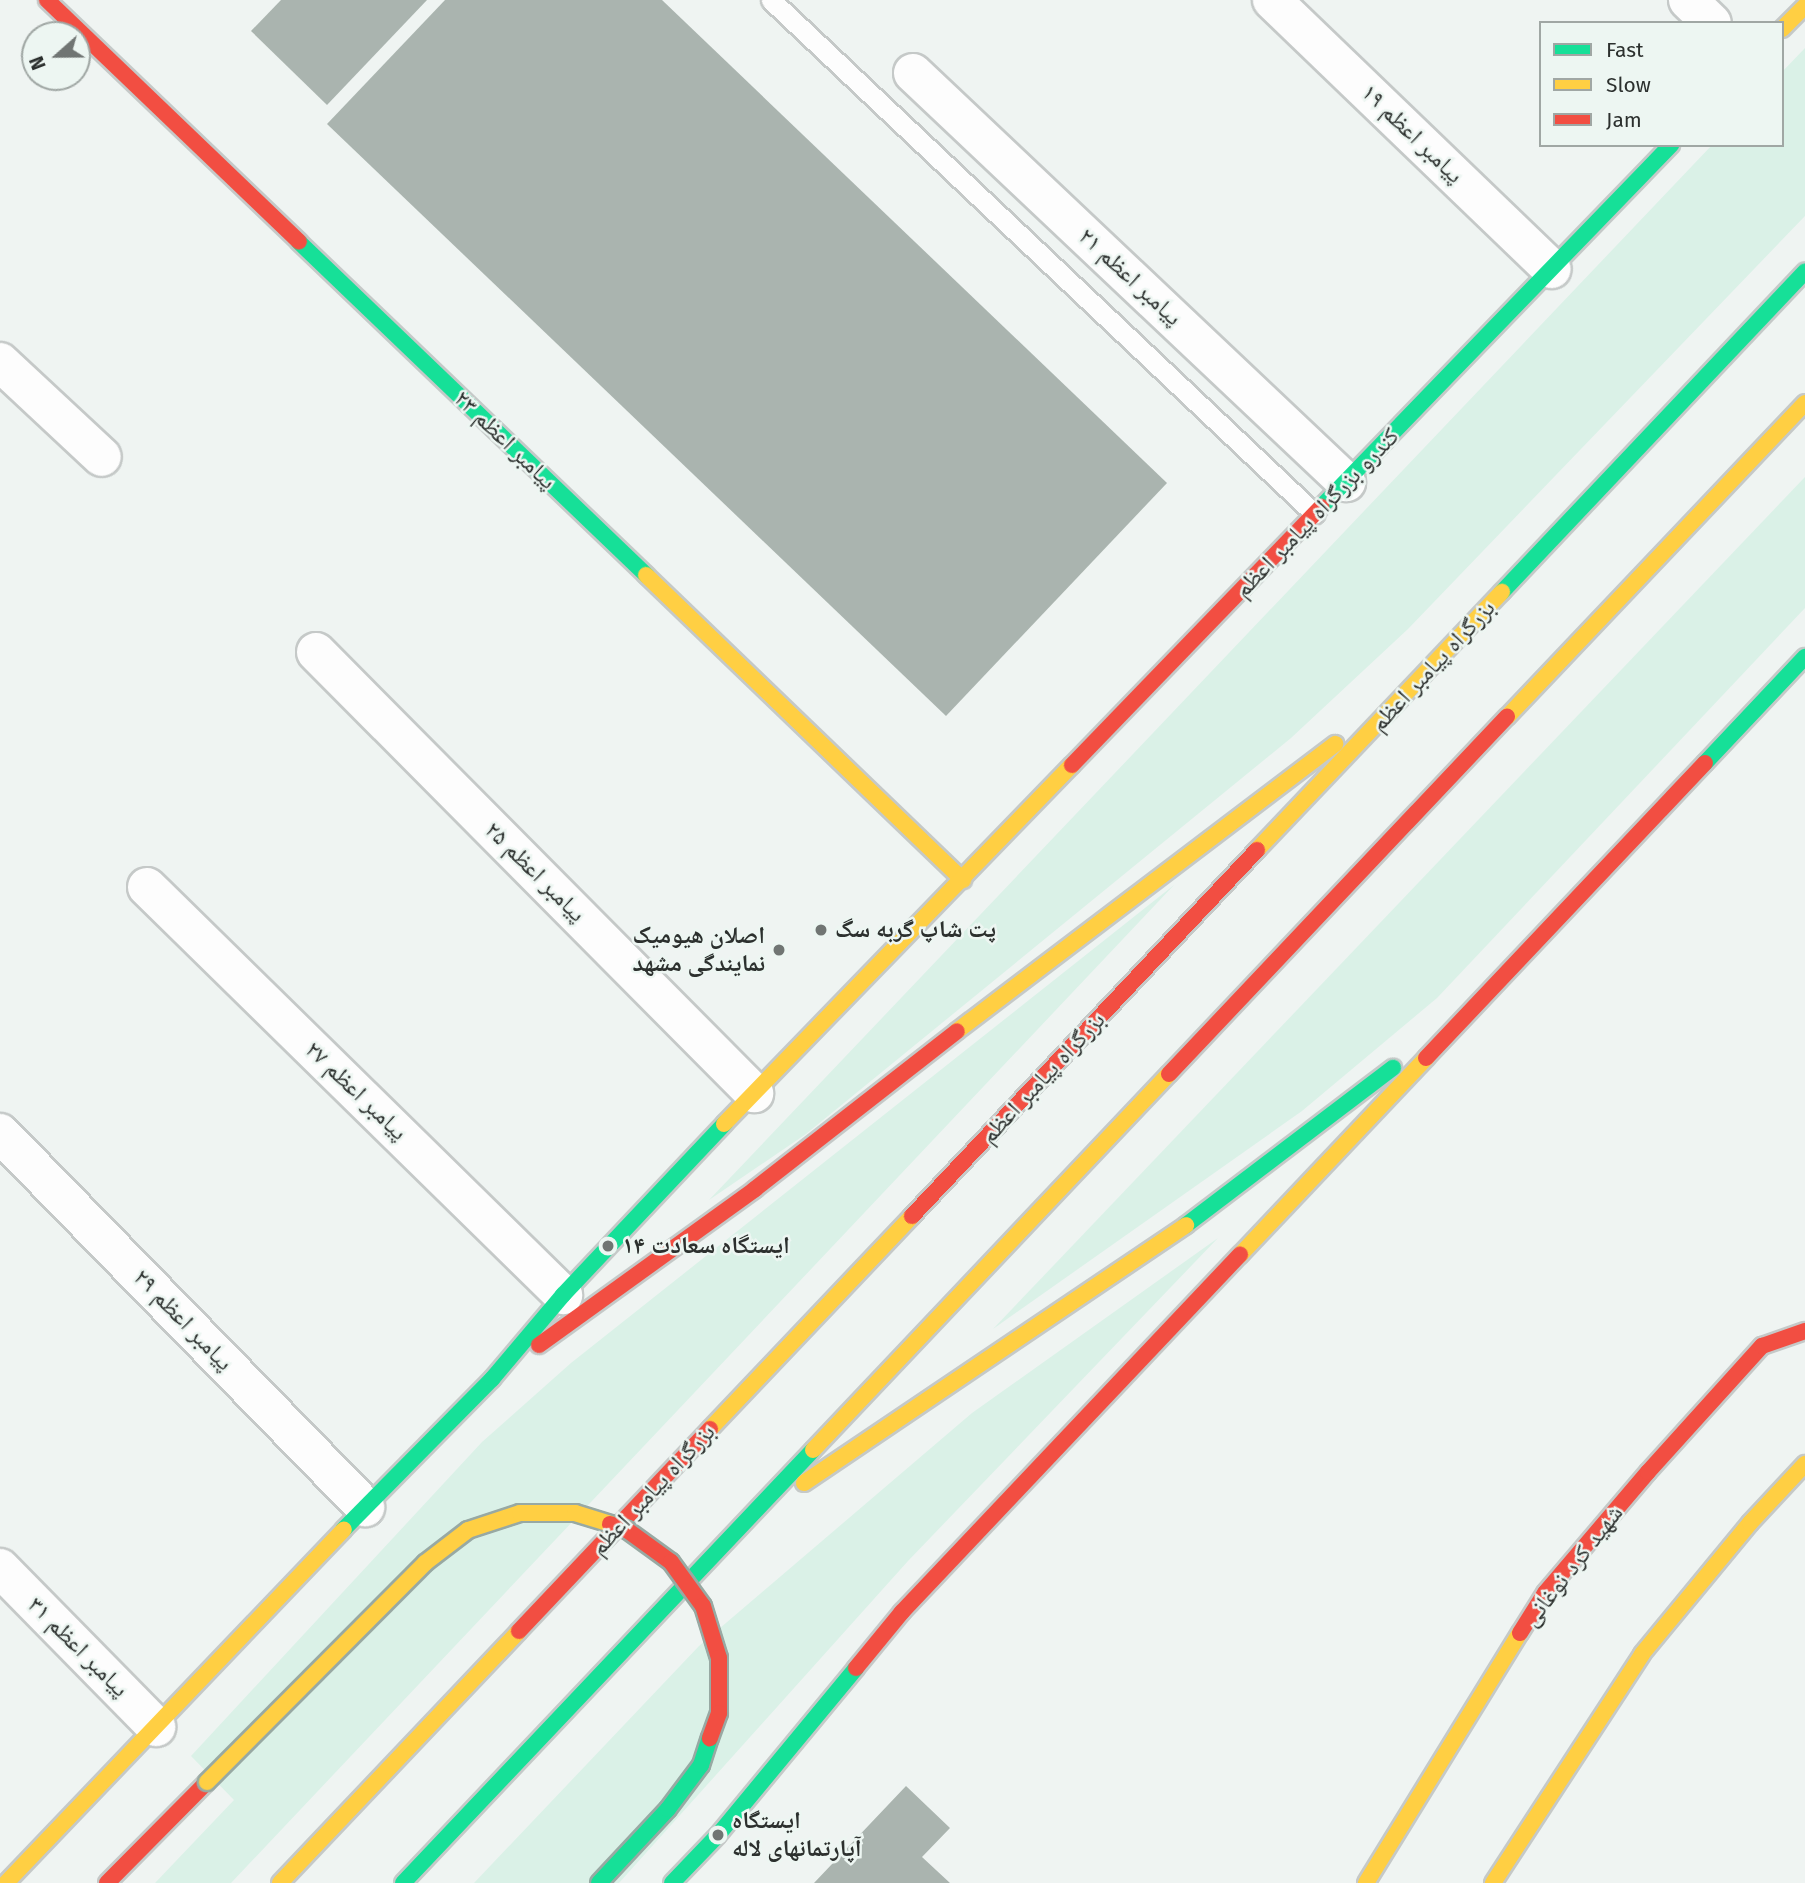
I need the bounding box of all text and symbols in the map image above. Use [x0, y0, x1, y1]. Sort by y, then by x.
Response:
north arrow [21, 21, 91, 91]
legend [1539, 21, 1784, 147]
text: Fast [1606, 37, 1644, 63]
text: N [25, 53, 51, 73]
text: Slow [1606, 72, 1651, 98]
street label: پیامبر اعظم ۱۹ [1355, 78, 1469, 190]
text: Jam [1606, 107, 1642, 133]
street label: پیامبر اعظم ۲۱ [1072, 222, 1188, 332]
street label: پیامبر اعظم ۲۳ [448, 384, 562, 496]
street label: کندرو بزرگراه پیامبر اعظم [1229, 422, 1405, 604]
street label: بزرگراه پیامبر اعظم [1365, 594, 1501, 738]
street label: پیامبر اعظم ۲۵ [479, 816, 591, 928]
place label: پت شاپ گربه سگ [835, 916, 996, 944]
place label: اصلان هیومیک نمایندگی مشهد [633, 922, 765, 978]
marker: پت شاپ گربه سگ [813, 922, 829, 938]
marker: اصلان هیومیک نمایندگی مشهد [771, 942, 787, 958]
street label: بزرگراه پیامبر اعظم [975, 1006, 1111, 1150]
street label: پیامبر اعظم ۲۷ [299, 1035, 413, 1147]
place label: ایستگاه سعادت ۱۴ [622, 1232, 790, 1260]
marker: ایستگاه سعادت ۱۴ [600, 1238, 616, 1254]
street label: پیامبر اعظم ۲۹ [127, 1263, 239, 1377]
street label: بزرگراه پیامبر اعظم [585, 1418, 721, 1562]
street label: شهید کرد نوغانی [1517, 1499, 1629, 1633]
street label: پیامبر اعظم ۳۱ [22, 1591, 134, 1703]
place label: ایستگاه آپارتمانهای لاله [732, 1807, 862, 1863]
marker: ایستگاه آپارتمانهای لاله [710, 1827, 726, 1843]

